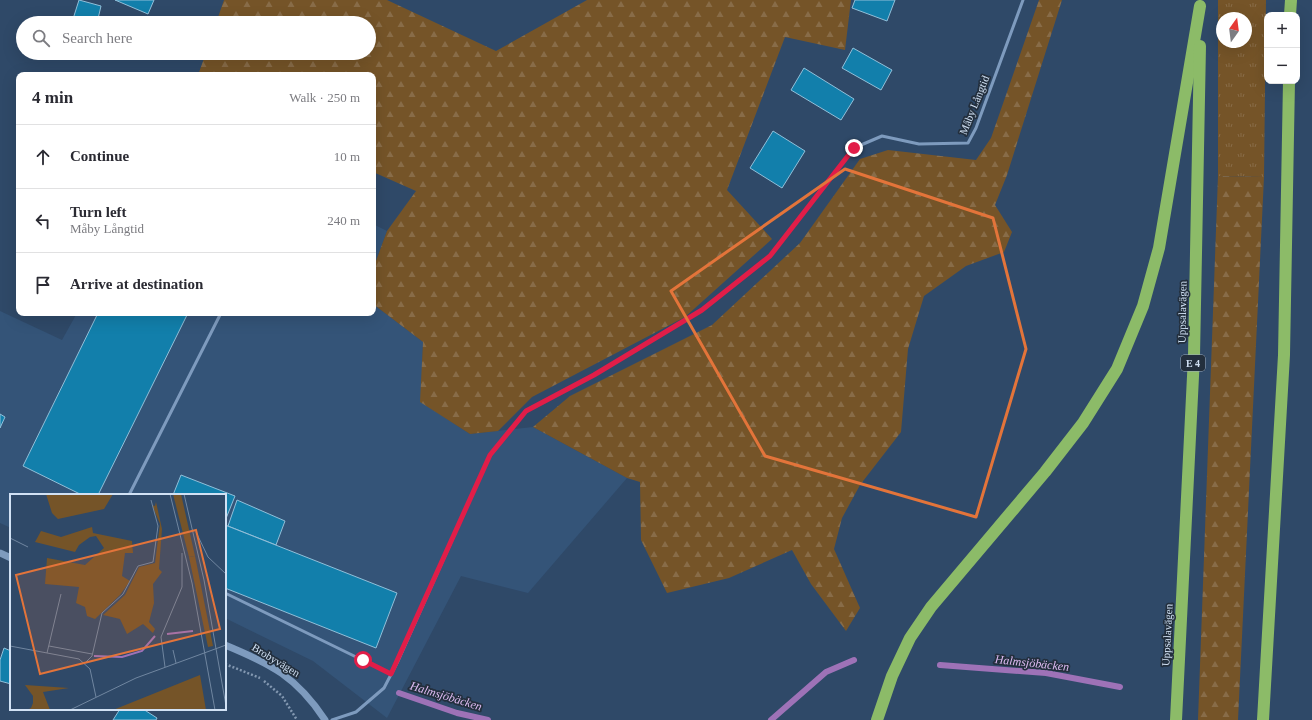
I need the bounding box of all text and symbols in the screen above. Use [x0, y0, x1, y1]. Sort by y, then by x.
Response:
north arrow [1216, 12, 1252, 48]
map controls [1264, 12, 1300, 84]
button: + [1264, 12, 1300, 48]
search box [16, 16, 376, 60]
icon: search [30, 27, 52, 49]
text: Search here [62, 30, 132, 46]
button: − [1264, 48, 1300, 84]
street label: Måby Långtid [957, 73, 991, 136]
text: 4 min [32, 88, 73, 107]
text: Walk · 250 m [289, 90, 360, 105]
route end [845, 139, 863, 157]
icon: ahead [32, 146, 54, 168]
text: Continue [70, 148, 129, 164]
text: 10 m [334, 149, 360, 164]
text: Turn left [70, 204, 127, 220]
icon: left [32, 210, 54, 232]
text: 240 m [327, 213, 360, 228]
text: Måby Långtid [70, 221, 144, 236]
icon: arrive [32, 274, 54, 296]
text: Arrive at destination [70, 276, 203, 292]
street label: Uppsalavägen [1175, 280, 1189, 343]
road number: E 4 [1181, 355, 1205, 371]
inset map [10, 494, 226, 710]
street label: Uppsalavägen [1159, 603, 1175, 666]
street label: Brobyvägen [250, 641, 303, 679]
route start [354, 651, 372, 669]
water label: Halmsjöbäcken [993, 652, 1070, 674]
water label: Halmsjöbäcken [407, 678, 484, 714]

